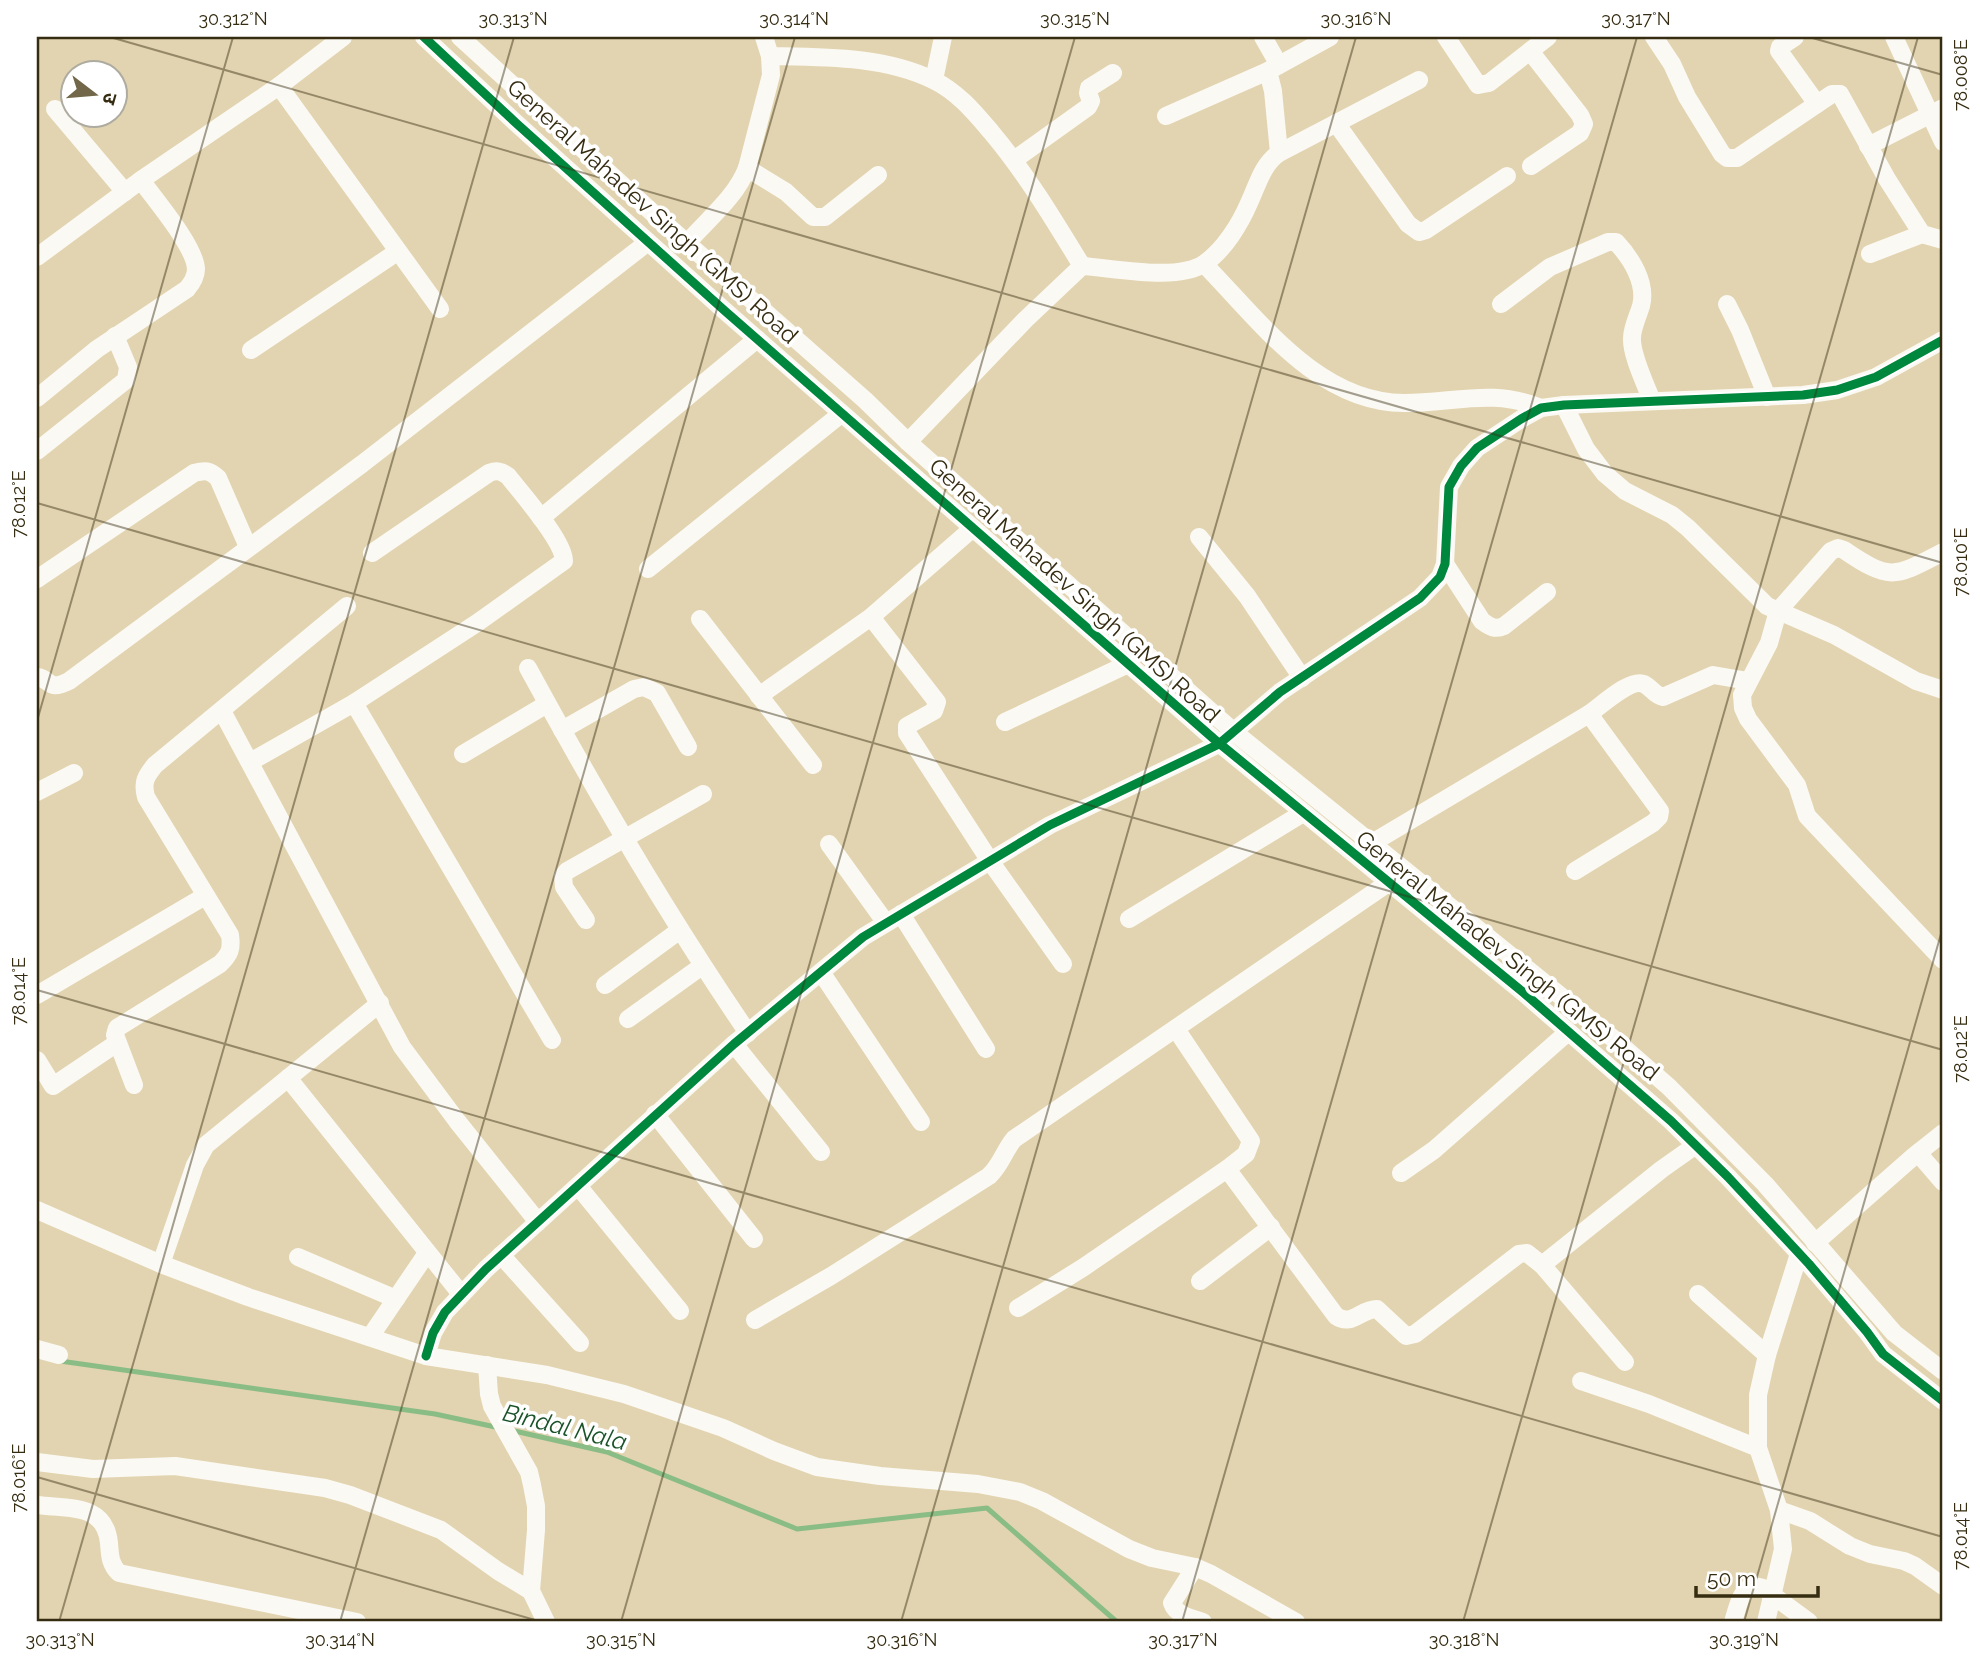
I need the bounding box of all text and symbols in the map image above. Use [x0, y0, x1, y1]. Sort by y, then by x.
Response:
text: 30.312°N [198, 8, 268, 29]
text: 30.313°N [478, 8, 548, 29]
text: 30.314°N [759, 8, 829, 29]
text: 30.315°N [1040, 8, 1110, 29]
text: 30.316°N [1321, 8, 1391, 29]
text: 30.317°N [1601, 8, 1671, 29]
text: 78.008°E [1950, 39, 1971, 111]
north arrow [60, 60, 130, 130]
street label: General Mahadev Singh (GMS) Road [502, 73, 804, 349]
text: उ [98, 90, 122, 108]
street label: General Mahadev Singh (GMS) Road [924, 452, 1226, 728]
text: 78.012°E [8, 470, 29, 538]
text: 78.010°E [1950, 528, 1971, 596]
street label: General Mahadev Singh (GMS) Road [1351, 824, 1665, 1086]
text: 78.014°E [8, 957, 29, 1025]
text: 78.012°E [1950, 1015, 1971, 1083]
water label: Bindal Nala [500, 1398, 630, 1456]
text: 78.016°E [8, 1443, 29, 1513]
text: 78.014°E [1950, 1502, 1971, 1570]
scale bar [1696, 1554, 1819, 1598]
text: 50 m [1707, 1566, 1756, 1591]
text: 30.313°N [25, 1629, 95, 1650]
text: 30.314°N [305, 1629, 375, 1650]
text: 30.315°N [586, 1629, 656, 1650]
text: 30.316°N [867, 1629, 937, 1650]
text: 30.317°N [1148, 1629, 1218, 1650]
text: 30.318°N [1429, 1629, 1499, 1650]
text: 30.319°N [1709, 1629, 1779, 1650]

